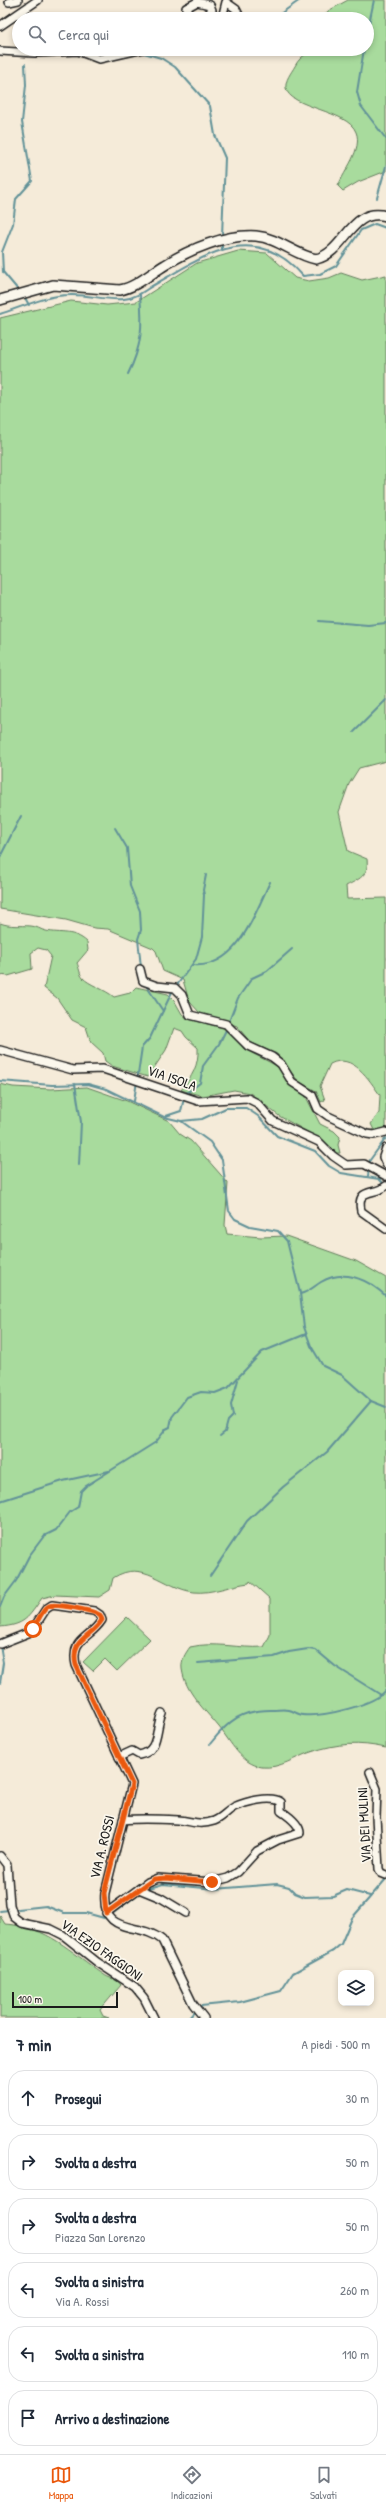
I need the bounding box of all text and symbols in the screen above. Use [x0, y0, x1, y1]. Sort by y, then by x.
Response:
search box [12, 12, 374, 56]
icon: search [26, 23, 48, 45]
text: Cerca qui [58, 24, 109, 45]
street label: VIA ISOLA [145, 1060, 199, 1095]
route start [24, 1620, 42, 1638]
street label: VIA DEI MULINI [352, 1787, 375, 1863]
street label: VIA A. ROSSI [84, 1813, 119, 1880]
route end [203, 1873, 221, 1891]
street label: VIA EZIO FAGGIONI [57, 1914, 147, 1985]
map controls [338, 1970, 374, 2006]
button: layers [338, 1970, 374, 2006]
scale bar [12, 1990, 118, 2009]
text: 100 m [18, 1992, 42, 2006]
text: 7 min [16, 2033, 51, 2056]
text: A piedi · 500 m [301, 2035, 370, 2053]
icon: ahead [17, 2087, 39, 2109]
text: Prosegui [55, 2088, 102, 2109]
text: 30 m [346, 2089, 369, 2107]
icon: right [17, 2151, 39, 2173]
text: Svolta a destra [55, 2152, 136, 2173]
text: 50 m [346, 2153, 369, 2171]
text: Svolta a destra [55, 2207, 136, 2228]
icon: right [17, 2215, 39, 2237]
text: 50 m [346, 2217, 369, 2235]
text: Piazza San Lorenzo [55, 2228, 145, 2246]
text: Svolta a sinistra [55, 2271, 144, 2292]
icon: left [17, 2279, 39, 2301]
text: 260 m [340, 2281, 369, 2299]
text: Via A. Rossi [55, 2292, 109, 2310]
icon: left [17, 2343, 39, 2365]
text: Svolta a sinistra [55, 2344, 144, 2365]
text: 110 m [342, 2345, 369, 2363]
icon: arrive [17, 2407, 39, 2429]
text: Arrivo a destinazione [55, 2408, 169, 2429]
tab: Mappa [49, 2464, 73, 2502]
tab: Indicazioni [171, 2464, 213, 2502]
tab: Salvati [310, 2464, 337, 2502]

